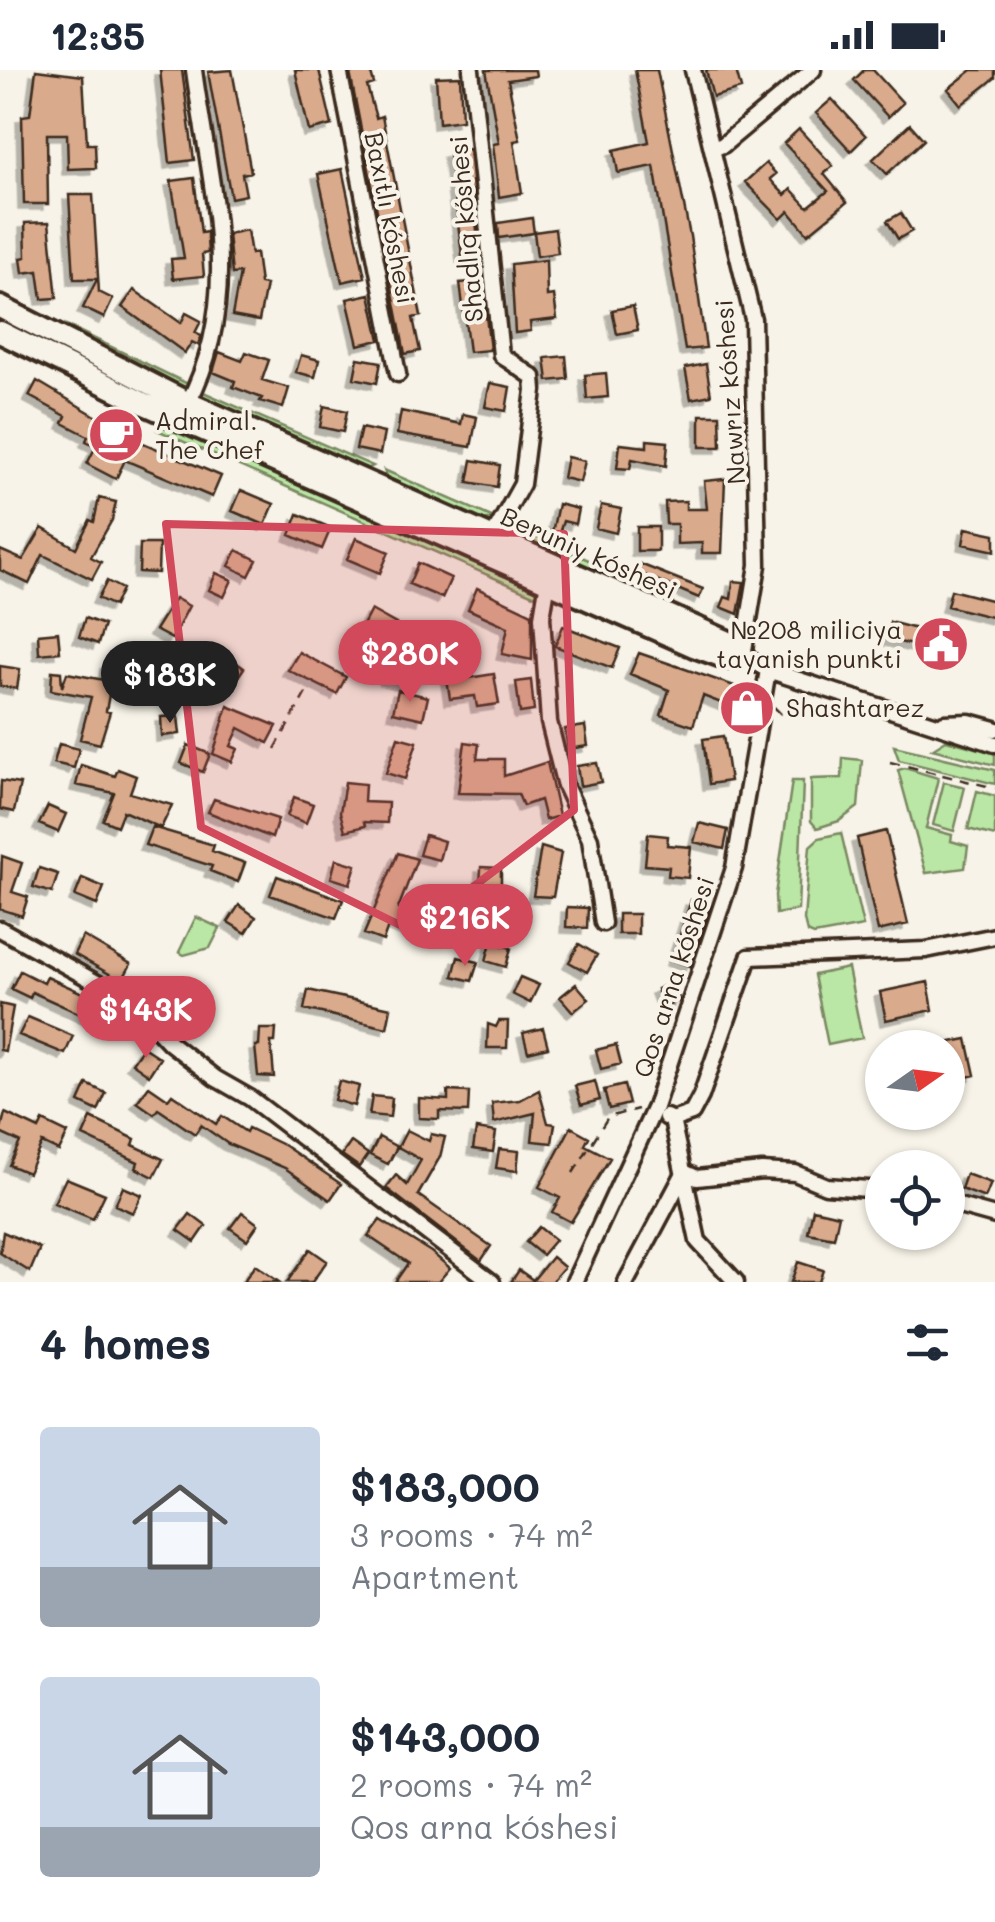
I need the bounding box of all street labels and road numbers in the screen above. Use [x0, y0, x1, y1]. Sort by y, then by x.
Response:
street label: Baxıtlı kóshesi [359, 129, 423, 306]
street label: Shadlıq kóshesi [441, 134, 489, 324]
street label: Nawrız kóshesi [707, 298, 751, 486]
street label: Beruniy kóshesi [496, 499, 682, 606]
street label: Qos arna kóshesi [625, 872, 721, 1081]

